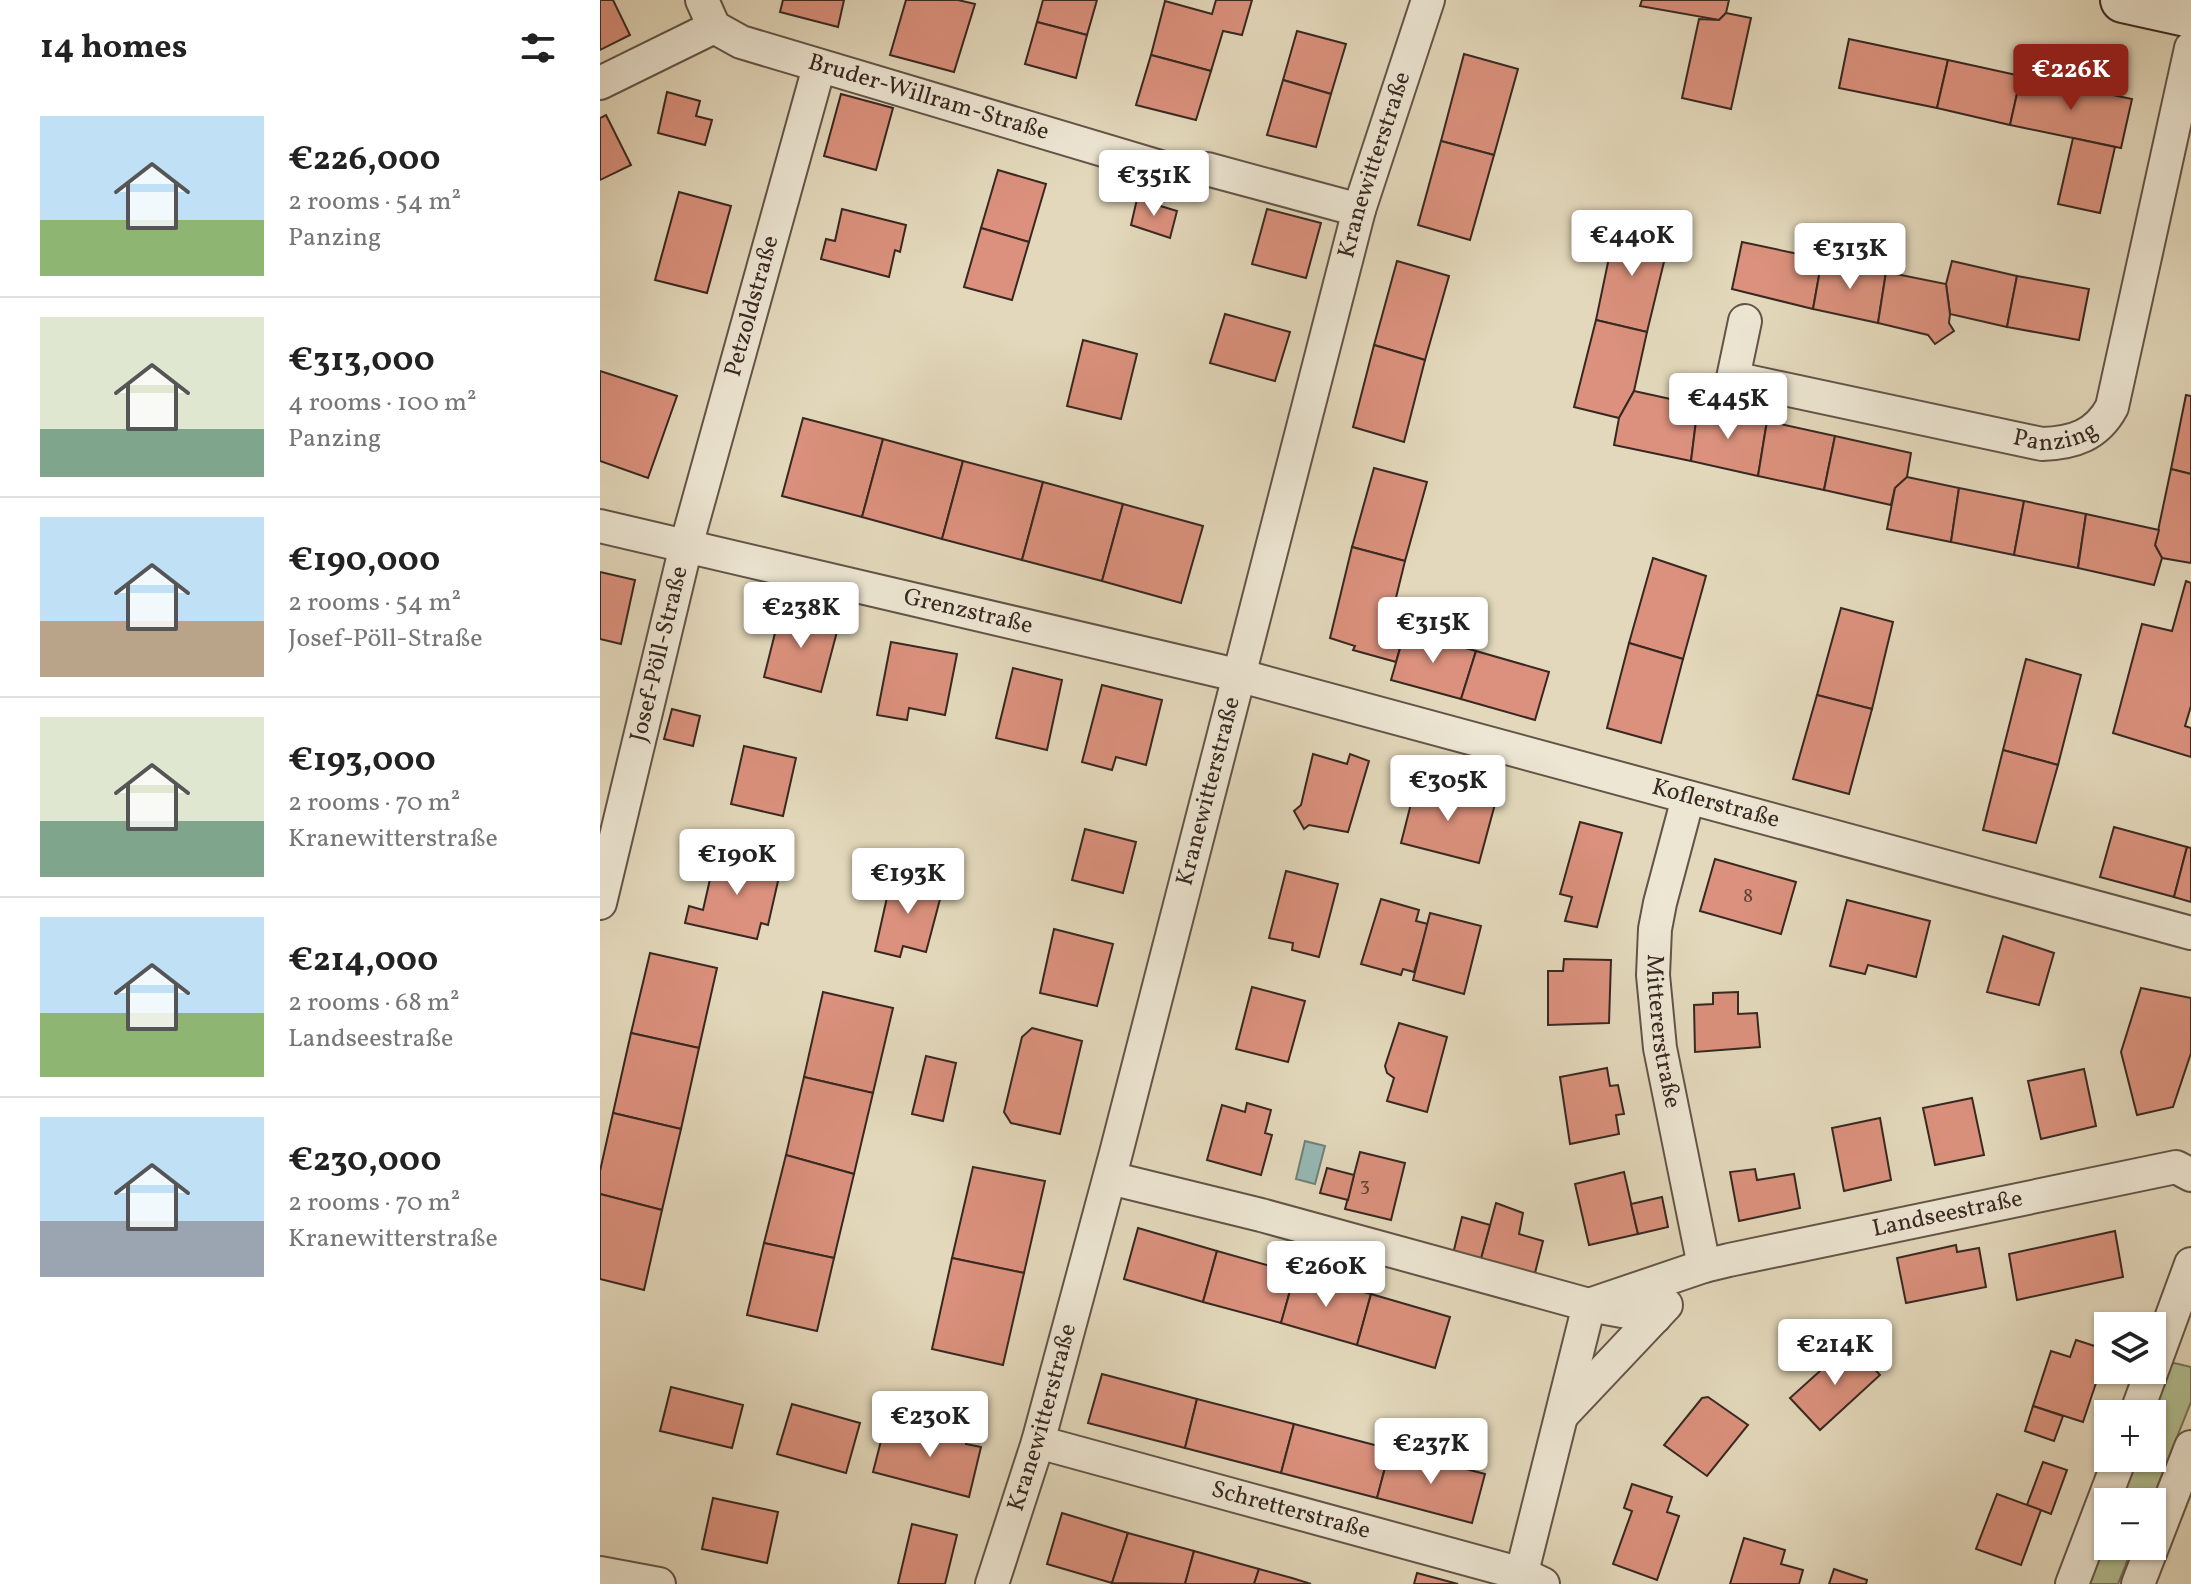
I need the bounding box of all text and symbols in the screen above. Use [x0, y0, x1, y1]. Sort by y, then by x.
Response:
text: 14 homes [40, 25, 187, 72]
icon: filters [516, 26, 560, 70]
pin: €226K [2015, 44, 2127, 112]
street label: Bruder-Willram-Straße [804, 46, 1053, 150]
text: €226K [2031, 52, 2111, 88]
street label: Kranewitterstraße [1330, 67, 1420, 262]
text: €226,000 [288, 137, 440, 184]
icon: home [104, 148, 200, 244]
pin: €351K [1098, 150, 1210, 218]
text: €351K [1117, 158, 1191, 194]
text: 2 rooms · 54 m² [288, 184, 461, 220]
pin: €440K [1576, 210, 1688, 278]
text: €440K [1590, 218, 1675, 254]
text: Panzing [288, 220, 381, 256]
pin: €313K [1794, 223, 1906, 291]
text: €313K [1813, 231, 1887, 267]
street label: Petzoldstraße [717, 232, 788, 381]
text: €313,000 [288, 338, 435, 385]
icon: home [104, 349, 200, 445]
pin: €445K [1672, 373, 1784, 441]
text: €445K [1687, 381, 1769, 417]
text: 4 rooms · 100 m² [288, 385, 477, 421]
street label: Panzing [2010, 414, 2105, 461]
text: Panzing [288, 421, 381, 457]
text: €190,000 [288, 538, 440, 585]
icon: home [104, 549, 200, 645]
street label: Josef-Pöll-Straße [622, 563, 698, 746]
street label: Grenzstraße [900, 581, 1036, 644]
pin: €238K [745, 582, 857, 650]
text: 2 rooms · 54 m² [288, 585, 461, 621]
text: €238K [762, 590, 840, 626]
pin: €315K [1377, 597, 1489, 665]
text: €315K [1396, 605, 1470, 641]
text: Josef-Pöll-Straße [288, 621, 483, 657]
street label: Kranewitterstraße [1169, 693, 1250, 890]
text: €193,000 [288, 738, 436, 785]
icon: home [104, 749, 200, 845]
pin: €305K [1392, 755, 1504, 823]
text: €305K [1408, 763, 1488, 799]
street label: Koflerstraße [1648, 771, 1783, 838]
text: 2 rooms · 70 m² [288, 785, 460, 821]
text: Kranewitterstraße [288, 821, 498, 857]
pin: €190K [681, 829, 793, 897]
text: €190K [697, 837, 777, 873]
pin: €193K [852, 848, 964, 916]
text: €193K [870, 856, 946, 892]
house number: 8 [1743, 883, 1753, 911]
text: €214,000 [288, 938, 438, 985]
icon: home [104, 949, 200, 1045]
street label: Mittererstraße [1636, 953, 1689, 1111]
text: 2 rooms · 68 m² [288, 985, 460, 1021]
text: Landseestraße [288, 1021, 453, 1057]
text: €230,000 [288, 1138, 441, 1185]
icon: home [104, 1149, 200, 1245]
house number: 3 [1360, 1172, 1370, 1200]
street label: Landseestraße [1869, 1182, 2026, 1247]
text: 2 rooms · 70 m² [288, 1185, 460, 1221]
text: Kranewitterstraße [288, 1221, 498, 1257]
pin: €260K [1270, 1241, 1382, 1309]
text: €260K [1285, 1249, 1367, 1285]
map controls [2094, 1312, 2166, 1560]
button: layers [2094, 1312, 2166, 1384]
pin: €214K [1779, 1319, 1891, 1387]
street label: Kranewitterstraße [1000, 1320, 1086, 1516]
text: €214K [1796, 1327, 1874, 1363]
pin: €230K [874, 1391, 986, 1459]
text: €230K [890, 1399, 970, 1435]
button: + [2094, 1400, 2166, 1472]
pin: €237K [1375, 1418, 1487, 1486]
text: €237K [1393, 1426, 1469, 1462]
street label: Schretterstraße [1207, 1473, 1374, 1549]
button: − [2094, 1488, 2166, 1560]

